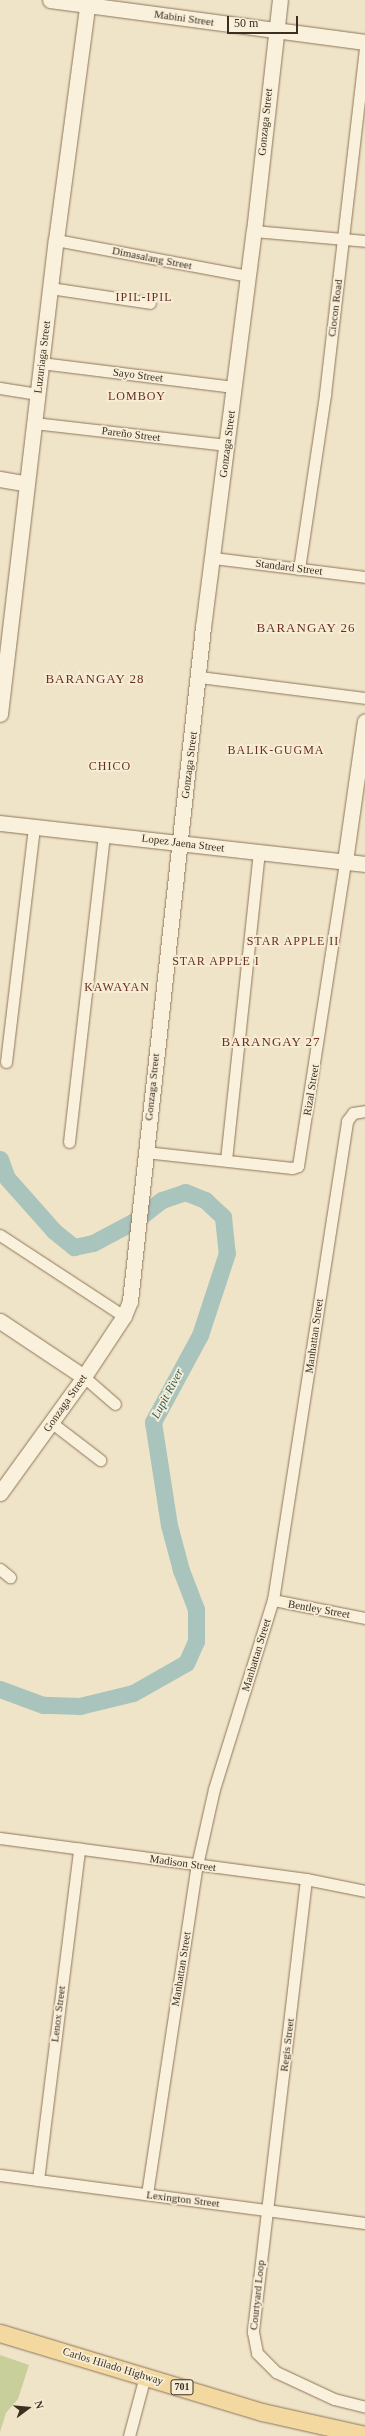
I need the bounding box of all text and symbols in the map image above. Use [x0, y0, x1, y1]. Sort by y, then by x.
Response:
street label: Mabini Street [153, 7, 215, 29]
scale bar [229, 8, 300, 34]
text: 50 m [234, 16, 258, 30]
street label: Gonzaga Street [255, 88, 275, 156]
street label: Dimasalang Street [111, 244, 193, 272]
street label: Ciocon Road [325, 279, 345, 337]
district label: IPIL-IPIL [116, 291, 172, 305]
street label: Luzuriaga Street [31, 320, 53, 394]
street label: Sayo Street [112, 365, 164, 385]
district label: LOMBOY [108, 390, 166, 404]
street label: Gonzaga Street [216, 410, 238, 478]
street label: Pareño Street [101, 424, 161, 444]
street label: Standard Street [255, 556, 323, 578]
district label: BARANGAY 26 [256, 620, 356, 636]
district label: BARANGAY 28 [45, 671, 145, 687]
street label: Gonzaga Street [178, 731, 200, 799]
district label: BALIK-GUGMA [228, 744, 324, 758]
district label: CHICO [89, 760, 131, 774]
street label: Lopez Jaena Street [141, 831, 225, 855]
district label: STAR APPLE II [246, 935, 340, 949]
district label: STAR APPLE I [172, 955, 260, 969]
district label: KAWAYAN [84, 981, 150, 995]
district label: BARANGAY 27 [221, 1034, 321, 1050]
street label: Gonzaga Street [142, 1053, 162, 1121]
street label: Rizal Street [300, 1063, 322, 1117]
street label: Manhattan Street [302, 1298, 326, 1374]
water label: Lupit River [149, 1367, 187, 1421]
street label: Gonzaga Street [40, 1372, 90, 1434]
street label: Bentley Street [287, 1597, 351, 1621]
street label: Manhattan Street [239, 1617, 273, 1693]
street label: Madison Street [149, 1852, 217, 1874]
street label: Manhattan Street [169, 1931, 193, 2007]
street label: Lenox Street [48, 1985, 68, 2043]
street label: Regis Street [277, 2018, 297, 2072]
street label: Lexington Street [146, 2188, 220, 2210]
street label: Courtyard Loop [247, 2259, 267, 2331]
street label: Carlos Hilado Highway [61, 2344, 165, 2388]
road number: 701 [170, 2379, 194, 2395]
north arrow [8, 2388, 48, 2428]
text: N [33, 2399, 46, 2410]

